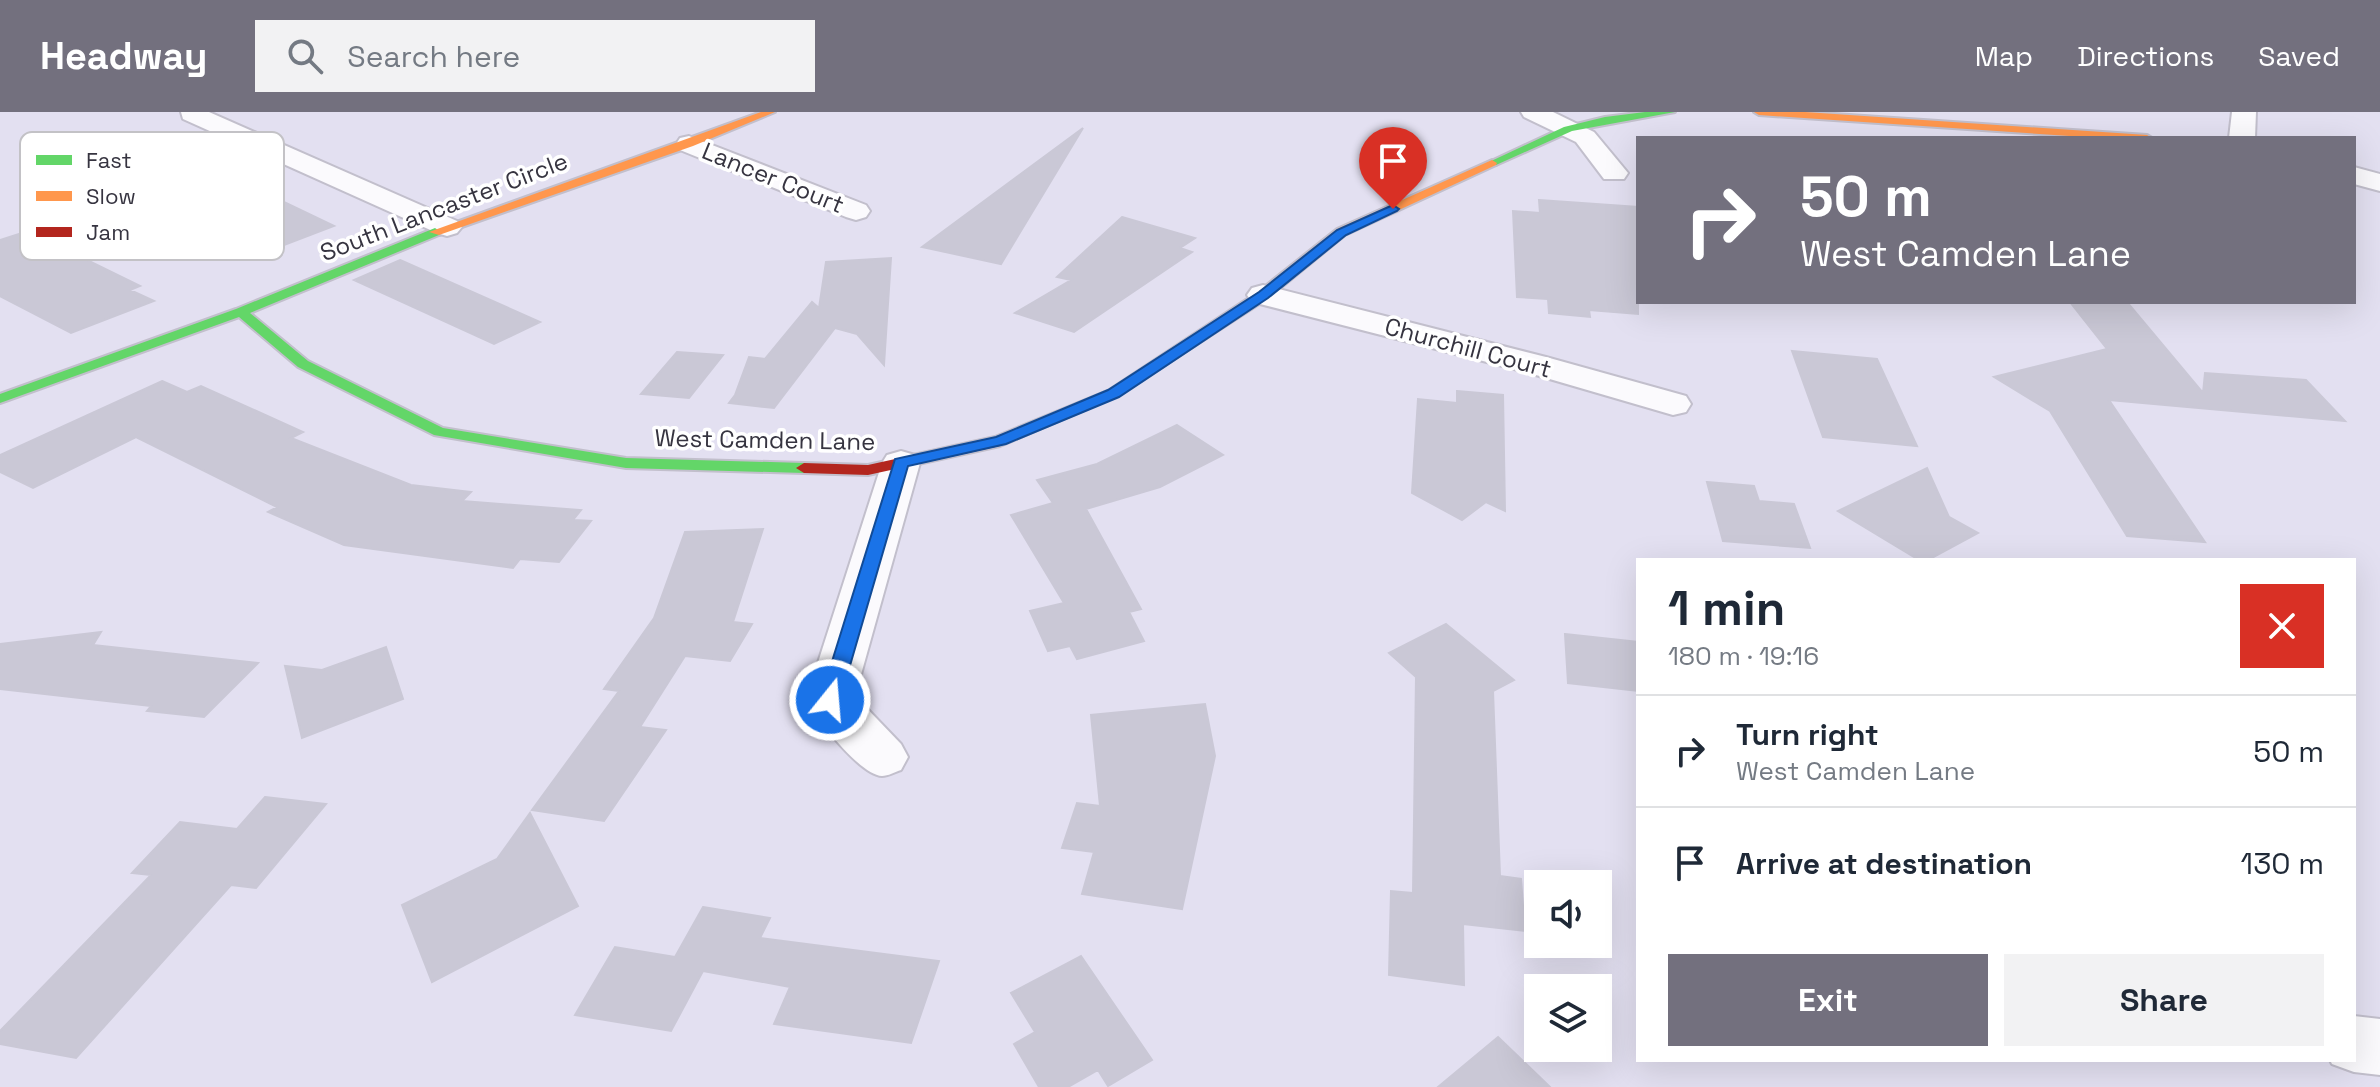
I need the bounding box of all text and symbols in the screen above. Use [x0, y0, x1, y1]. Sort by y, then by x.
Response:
search box [255, 20, 815, 92]
text: Headway [40, 32, 207, 80]
icon: search [283, 34, 327, 78]
text: Search here [347, 37, 520, 76]
text: Map [1975, 38, 2033, 74]
text: Directions [2077, 38, 2214, 74]
text: Saved [2258, 38, 2340, 74]
pin [1359, 127, 1427, 209]
legend [20, 132, 284, 260]
street label: Lancer Court [698, 135, 849, 220]
icon: arrive [1371, 139, 1415, 183]
street label: South Lancaster Circle [316, 145, 572, 268]
text: Fast [86, 146, 132, 174]
text: 50 m [1800, 161, 1932, 232]
icon: right [1668, 168, 1772, 272]
text: Slow [86, 182, 136, 210]
text: Jam [86, 218, 130, 246]
text: West Camden Lane [1800, 231, 2131, 277]
street label: Churchill Court [1381, 310, 1555, 385]
street label: West Camden Lane [654, 422, 876, 457]
text: 1 min [1668, 578, 1785, 639]
button: close [2240, 584, 2324, 668]
text: 180 m · 19:16 [1668, 639, 1819, 673]
position arrow [788, 658, 872, 742]
text: Turn right [1736, 715, 1879, 754]
icon: right [1668, 729, 1712, 773]
text: 50 m [2253, 732, 2324, 771]
text: West Camden Lane [1736, 754, 1975, 788]
icon: arrive [1668, 841, 1712, 885]
text: Arrive at destination [1736, 844, 2032, 883]
text: 130 m [2241, 844, 2324, 883]
map controls [1524, 870, 1612, 1062]
button: sound [1524, 870, 1612, 958]
button: Exit [1668, 954, 1988, 1046]
button: Share [2004, 954, 2324, 1046]
button: layers [1524, 974, 1612, 1062]

